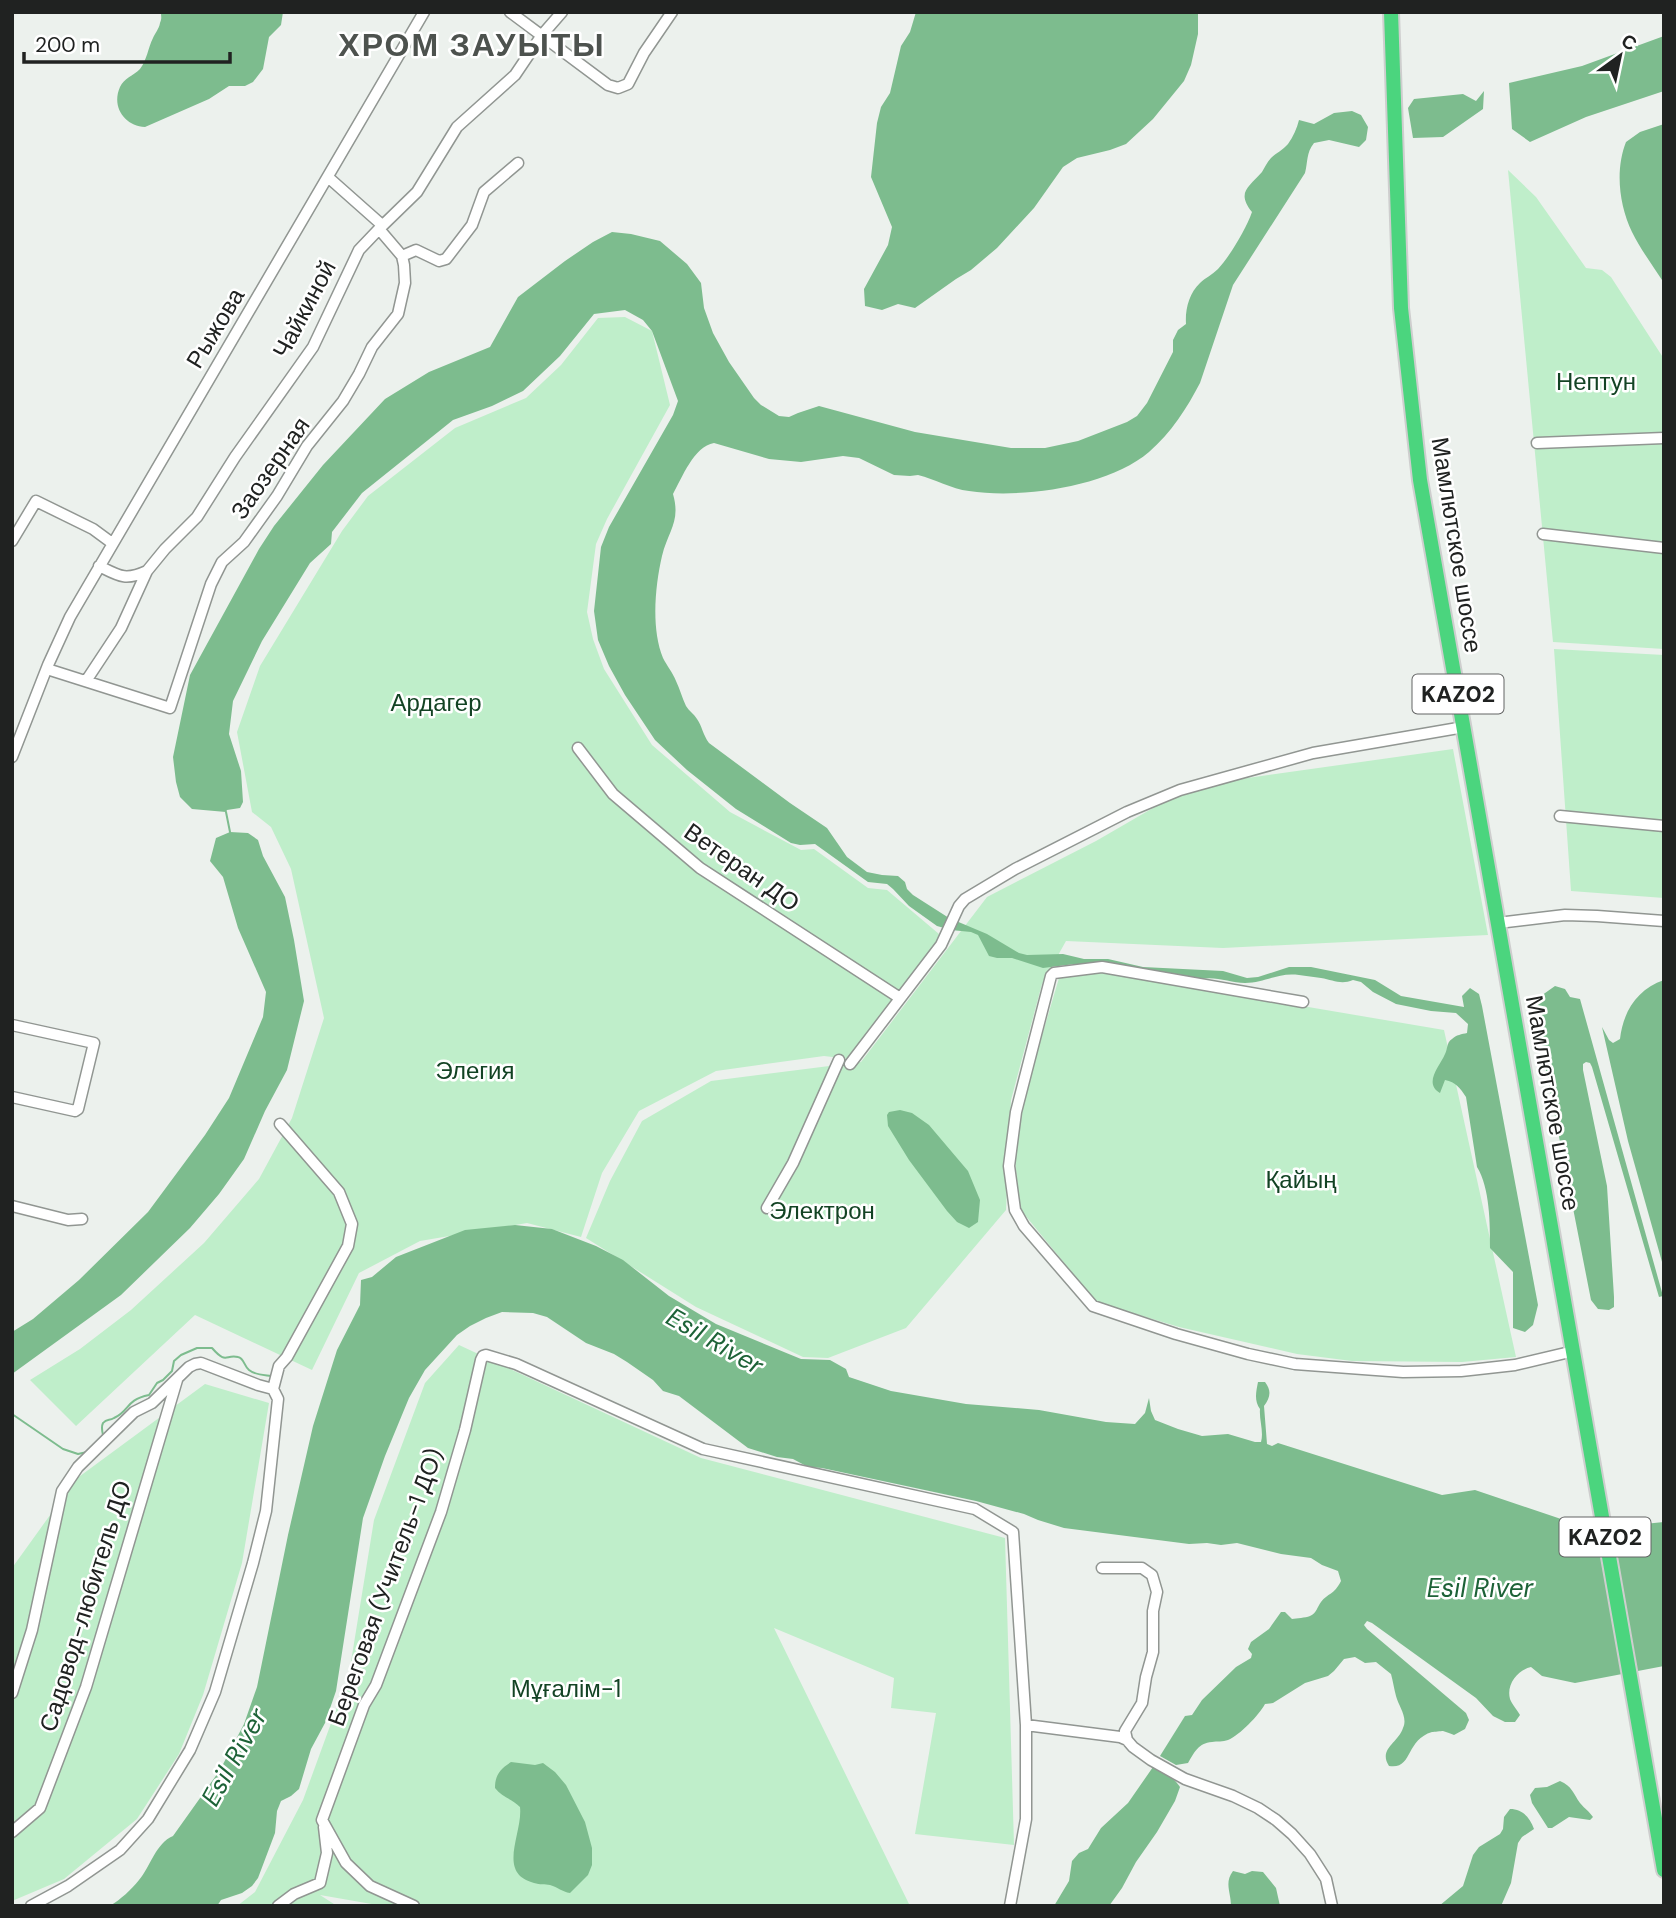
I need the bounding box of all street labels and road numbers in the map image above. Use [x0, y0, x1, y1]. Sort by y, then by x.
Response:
street label: Чайкиной [265, 255, 343, 363]
street label: Рыжова [179, 282, 251, 374]
street label: Заозерная [223, 411, 317, 525]
street label: Мамлютское шоссе [1425, 435, 1489, 655]
road number: KAZ02 [1412, 674, 1504, 714]
street label: Ветеран ДО [678, 816, 806, 918]
street label: Мамлютское шоссе [1519, 993, 1587, 1213]
street label: Береговая (Учитель-1 ДО) [320, 1444, 450, 1730]
street label: Садовод-любитель ДО [32, 1477, 138, 1735]
road number: KAZ02 [1560, 1518, 1650, 1556]

